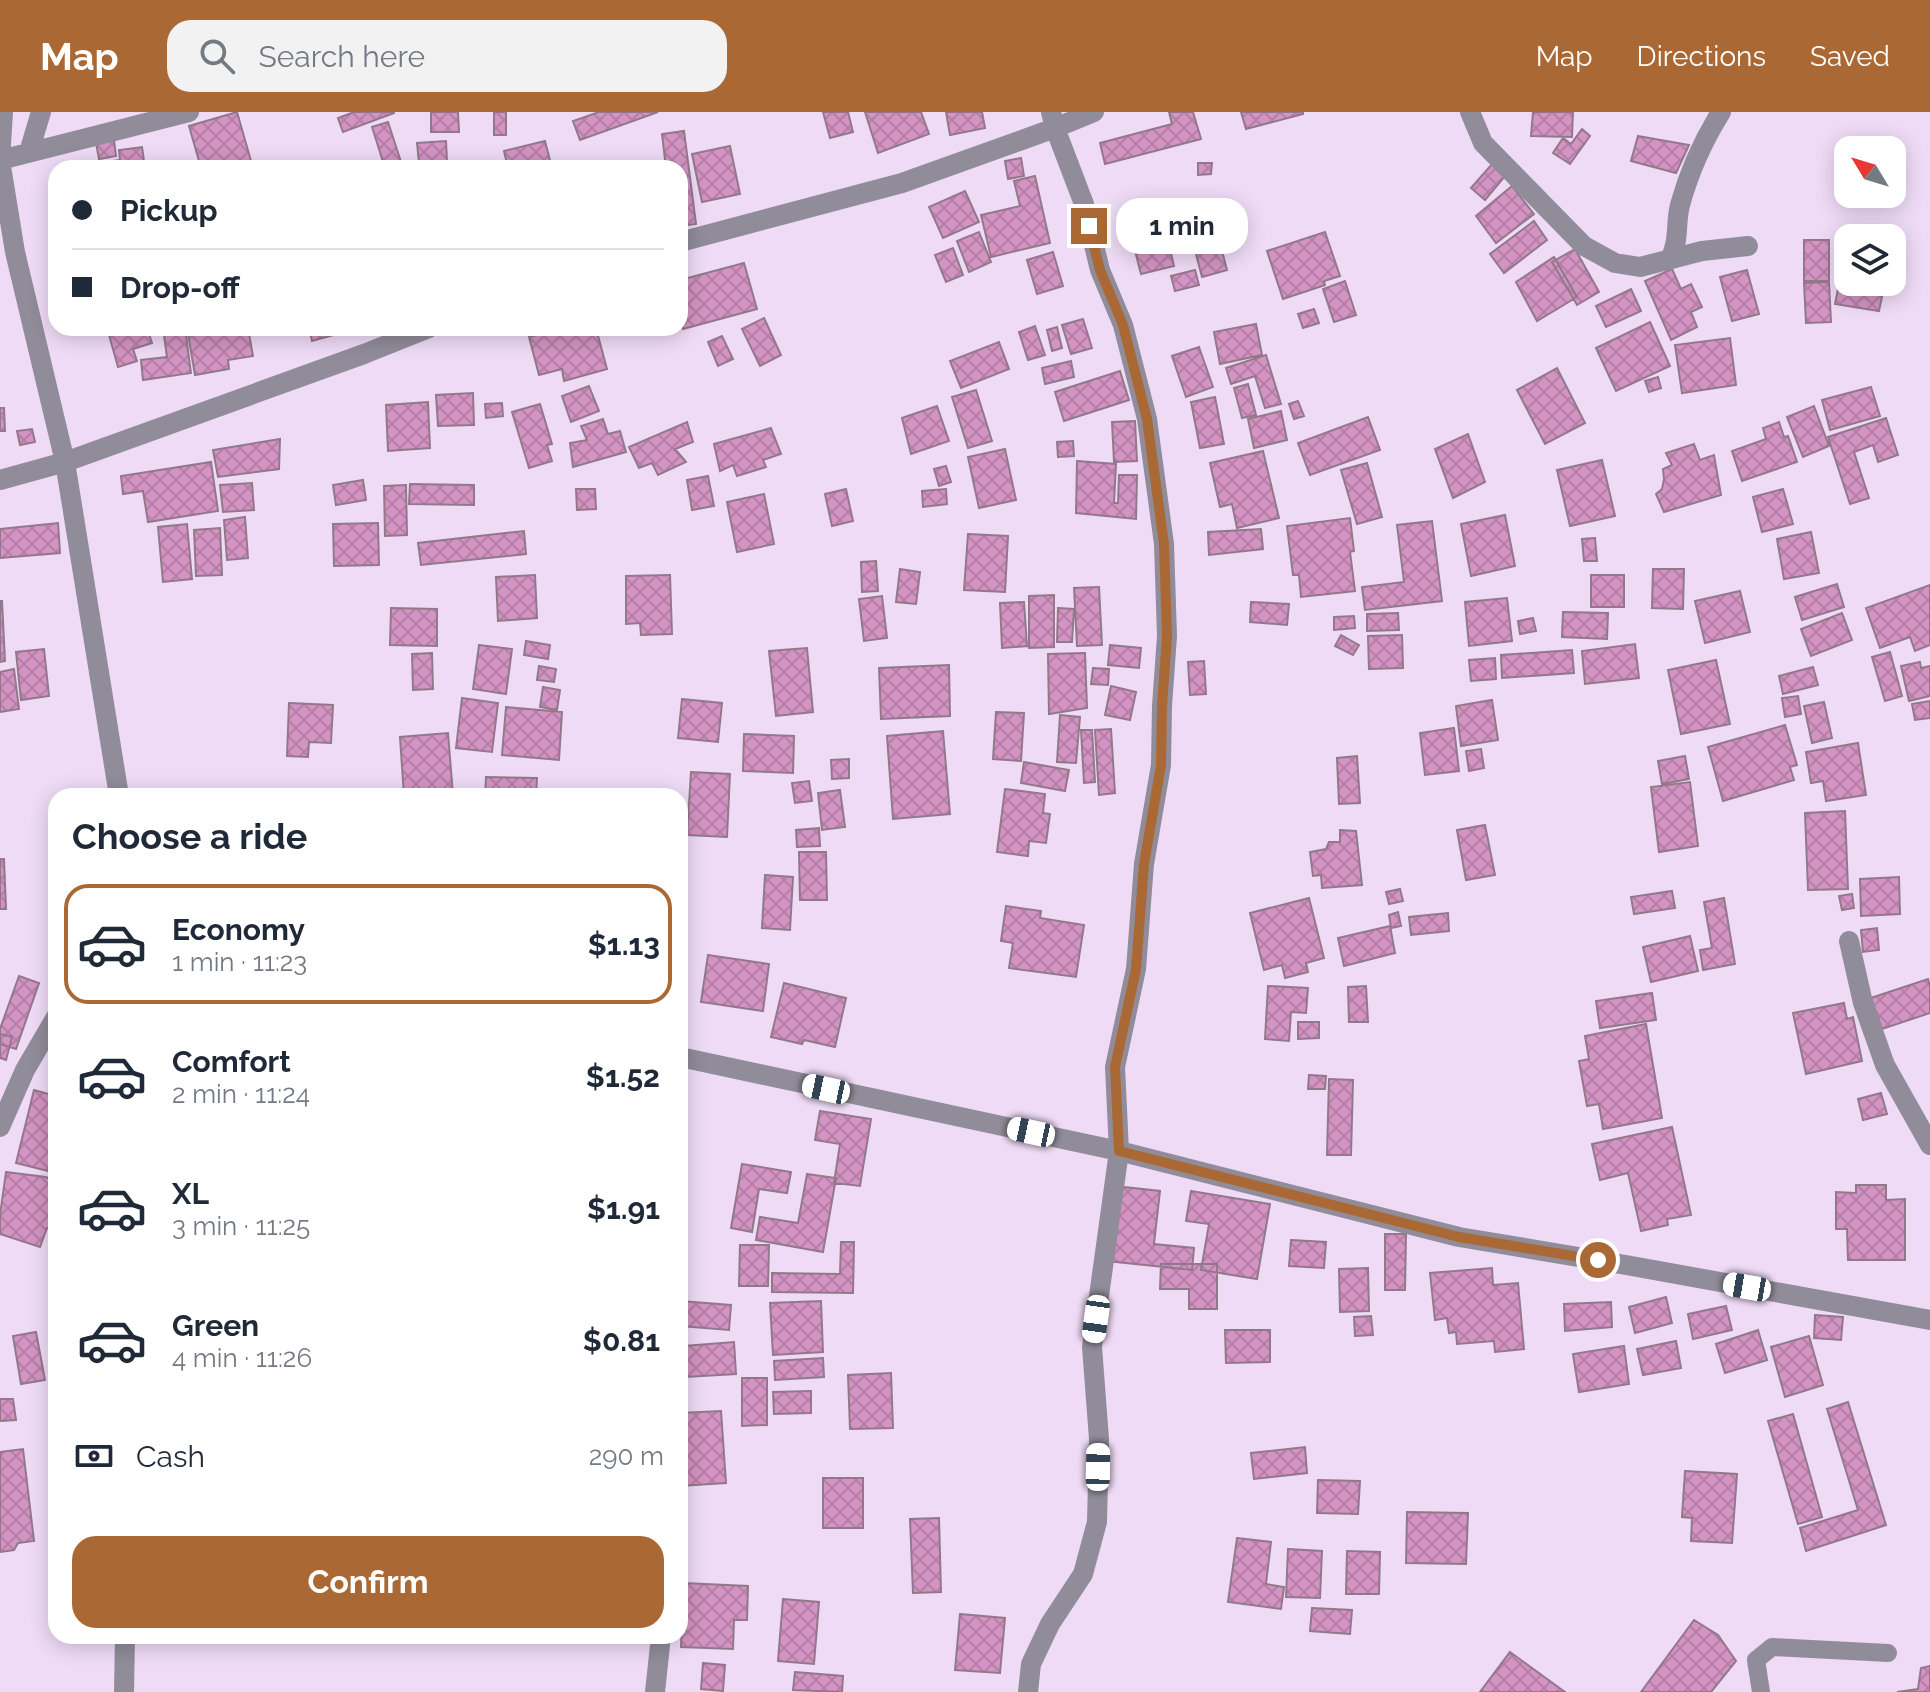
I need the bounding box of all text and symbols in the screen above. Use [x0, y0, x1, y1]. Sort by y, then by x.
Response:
search box [167, 20, 727, 92]
text: Map [40, 34, 119, 79]
icon: search [195, 34, 239, 78]
text: Search here [259, 39, 425, 74]
text: Map [1536, 40, 1593, 73]
text: Directions [1637, 40, 1766, 73]
text: Saved [1810, 40, 1890, 73]
north arrow [1834, 136, 1906, 208]
map controls [1834, 136, 1906, 296]
text: Pickup [120, 193, 218, 228]
callout: 1 min [1117, 198, 1249, 254]
route end [1071, 208, 1107, 244]
text: 1 min [1149, 211, 1215, 241]
button: layers [1834, 224, 1906, 296]
text: Drop-off [120, 270, 240, 305]
text: Choose a ride [72, 815, 307, 857]
icon: car [76, 908, 148, 980]
text: Economy [172, 912, 305, 947]
text: $1.13 [588, 927, 660, 962]
text: 1 min · 11:23 [172, 947, 307, 977]
icon: car [76, 1040, 148, 1112]
text: Comfort [172, 1044, 291, 1079]
text: $1.52 [586, 1059, 660, 1094]
car [800, 1072, 852, 1106]
text: 2 min · 11:24 [172, 1079, 310, 1109]
car [1005, 1115, 1057, 1149]
icon: car [76, 1172, 148, 1244]
text: XL [172, 1176, 209, 1211]
text: $1.91 [587, 1191, 660, 1226]
text: 3 min · 11:25 [172, 1211, 310, 1241]
route start [1580, 1242, 1616, 1278]
car [1721, 1271, 1773, 1303]
car [1081, 1294, 1111, 1344]
icon: car [76, 1304, 148, 1376]
text: Green [172, 1308, 259, 1343]
text: $0.81 [583, 1323, 660, 1358]
text: 4 min · 11:26 [172, 1343, 312, 1373]
icon: cash [72, 1434, 116, 1478]
text: Cash [136, 1439, 205, 1474]
text: 290 m [589, 1441, 664, 1471]
car [1086, 1443, 1110, 1491]
button: Confirm [72, 1536, 664, 1628]

